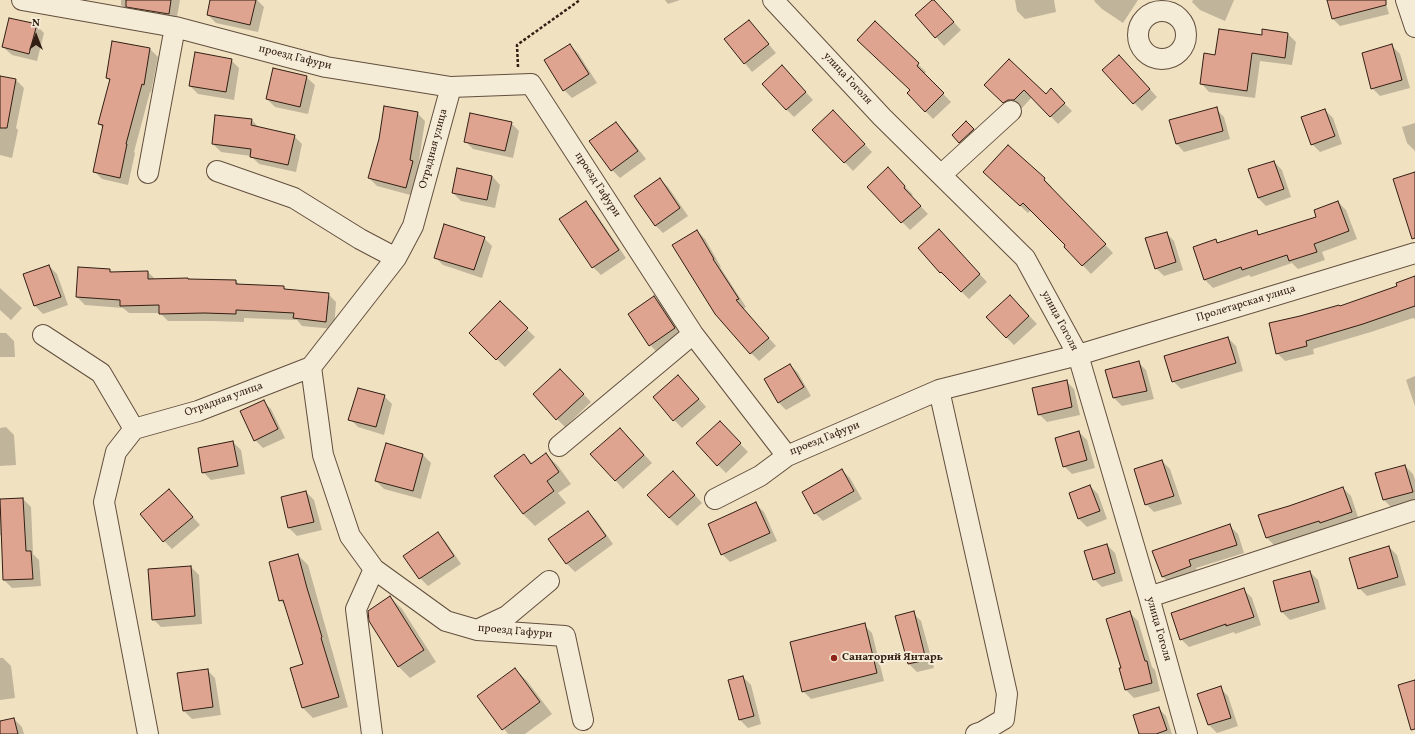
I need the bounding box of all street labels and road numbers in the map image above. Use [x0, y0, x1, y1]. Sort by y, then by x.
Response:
street label: проезд Гафури [257, 43, 333, 73]
street label: улица Гоголя [820, 50, 874, 108]
street label: Отрадная улица [417, 108, 451, 190]
street label: проезд Гафури [571, 150, 623, 220]
street label: Пролетарская улица [1195, 283, 1297, 325]
street label: улица Гоголя [1038, 289, 1080, 353]
street label: Отрадная улица [183, 380, 265, 420]
street label: проезд Гафури [788, 419, 862, 459]
street label: улица Гоголя [1143, 595, 1173, 663]
street label: проезд Гафури [477, 622, 553, 642]

